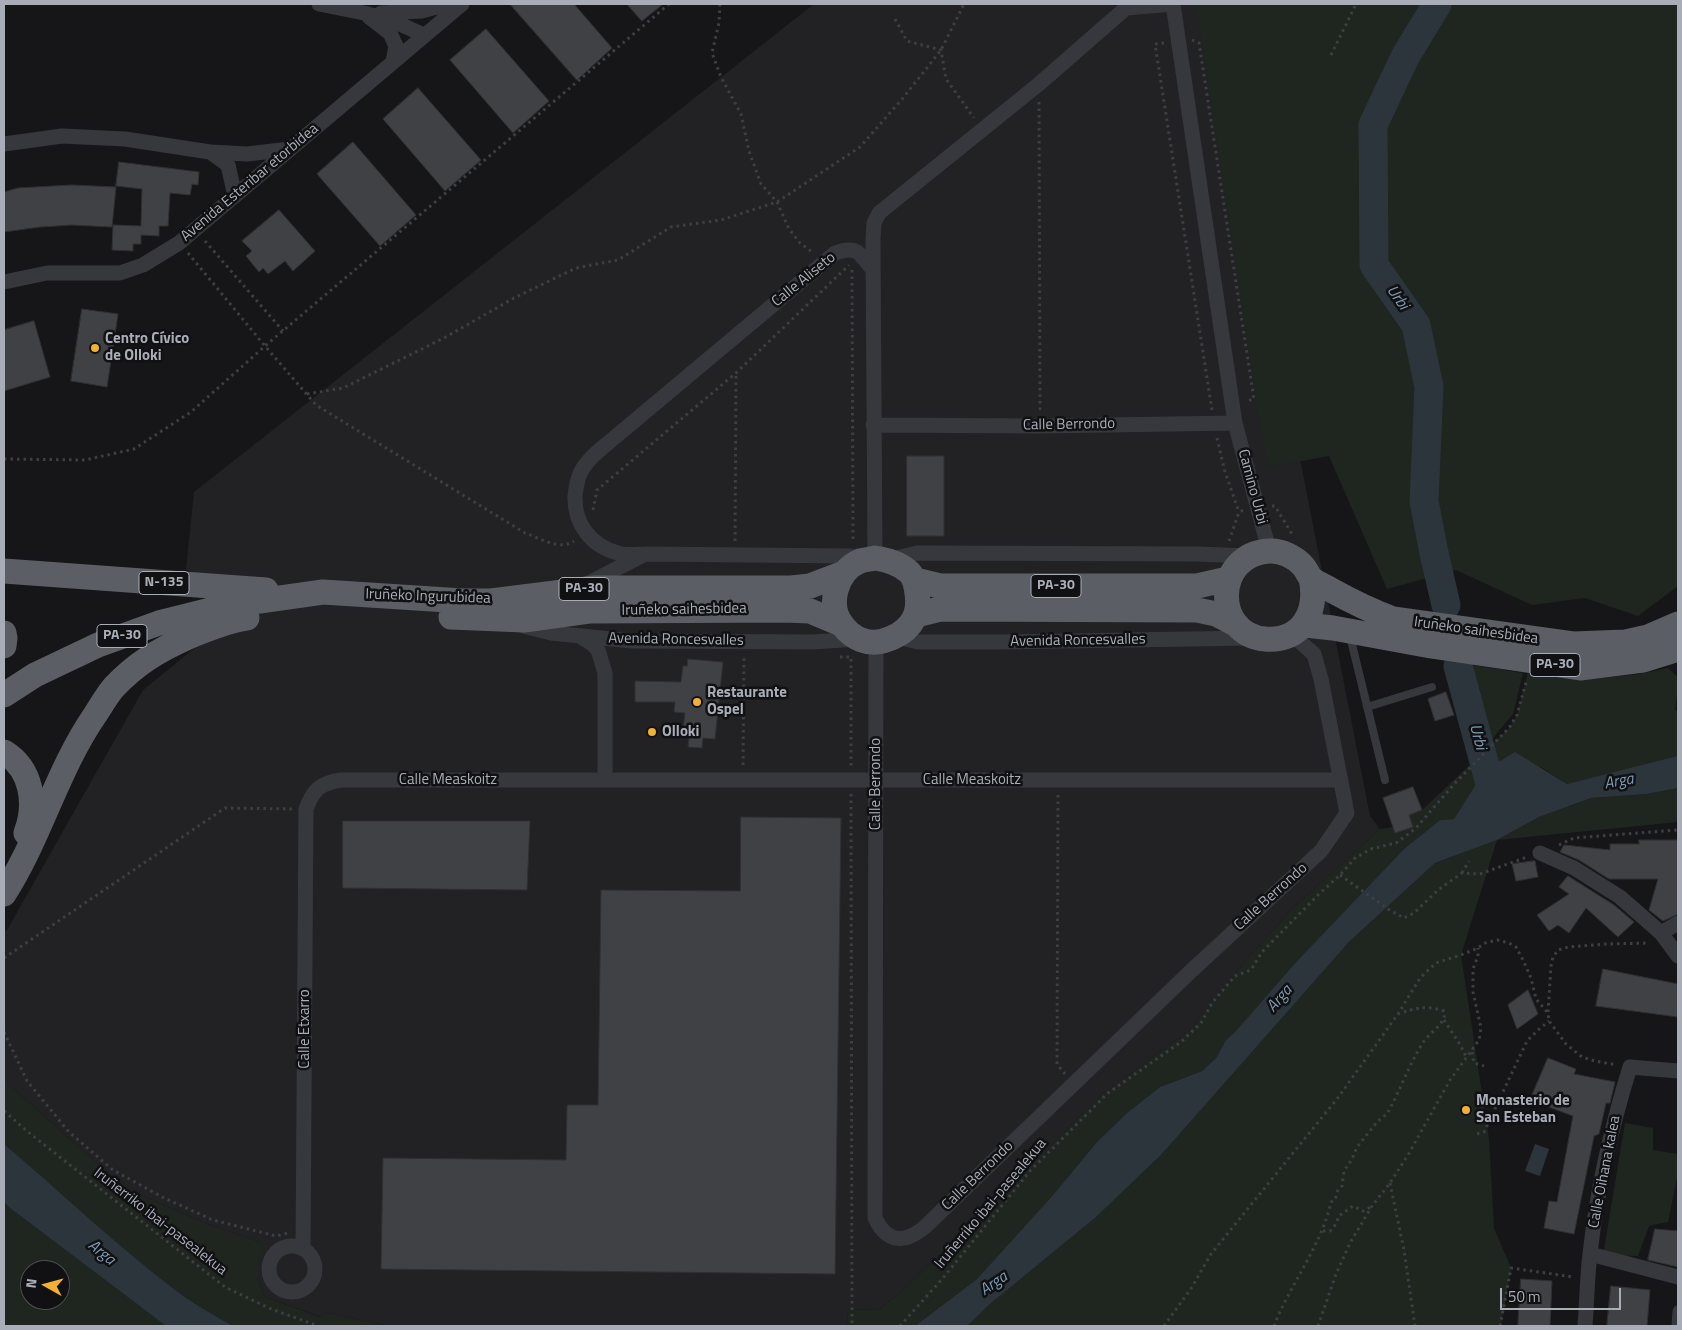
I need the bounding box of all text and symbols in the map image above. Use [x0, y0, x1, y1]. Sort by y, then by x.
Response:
street label: Avenida Esteribar etorbidea [178, 120, 322, 246]
street label: Calle Aliseto [768, 249, 840, 311]
water label: Urbi [1382, 282, 1412, 314]
place label: Centro Cívico de Olloki [105, 330, 189, 365]
marker: Centro Cívico de Olloki [89, 342, 101, 354]
street label: Calle Berrondo [1023, 415, 1115, 435]
street label: Camino Urbi [1233, 448, 1271, 526]
road number: N-135 [139, 572, 189, 594]
road number: PA-30 [1031, 574, 1081, 598]
road number: PA-30 [559, 578, 609, 600]
street label: Iruñeko Ingurubidea [365, 586, 491, 608]
street label: Iruñeko saihesbidea [621, 600, 747, 620]
street label: Iruñeko saihesbidea [1413, 613, 1539, 649]
road number: PA-30 [97, 624, 147, 648]
street label: Avenida Roncesvalles [608, 630, 744, 650]
street label: Avenida Roncesvalles [1010, 631, 1146, 651]
road number: PA-30 [1530, 654, 1580, 676]
place label: Restaurante Ospel [707, 684, 787, 719]
marker: Restaurante Ospel [691, 696, 703, 708]
water label: Urbi [1464, 722, 1490, 752]
place label: Olloki [662, 723, 699, 741]
marker: Olloki [646, 726, 658, 738]
street label: Calle Berrondo [867, 738, 885, 830]
water label: Arga [1603, 770, 1635, 794]
street label: Calle Measkoitz [399, 771, 497, 789]
street label: Calle Measkoitz [923, 771, 1021, 789]
street label: Calle Berrondo [1231, 859, 1311, 935]
water label: Arga [1263, 982, 1297, 1016]
street label: Calle Etxarro [296, 989, 314, 1069]
place label: Monasterio de San Esteban [1476, 1092, 1570, 1127]
marker: Monasterio de San Esteban [1460, 1104, 1472, 1116]
street label: Calle Oihana kalea [1585, 1114, 1625, 1230]
street label: Iruñerriko ibai-pasealekua [931, 1135, 1051, 1273]
street label: Calle Berrondo [939, 1137, 1017, 1215]
street label: Iruñerriko ibai-pasealekua [90, 1164, 230, 1280]
water label: Arga [84, 1236, 118, 1270]
north arrow [20, 1260, 70, 1310]
water label: Arga [976, 1268, 1012, 1300]
text: N [20, 1277, 42, 1289]
scale bar [1502, 1278, 1623, 1310]
text: 50 m [1508, 1285, 1541, 1308]

